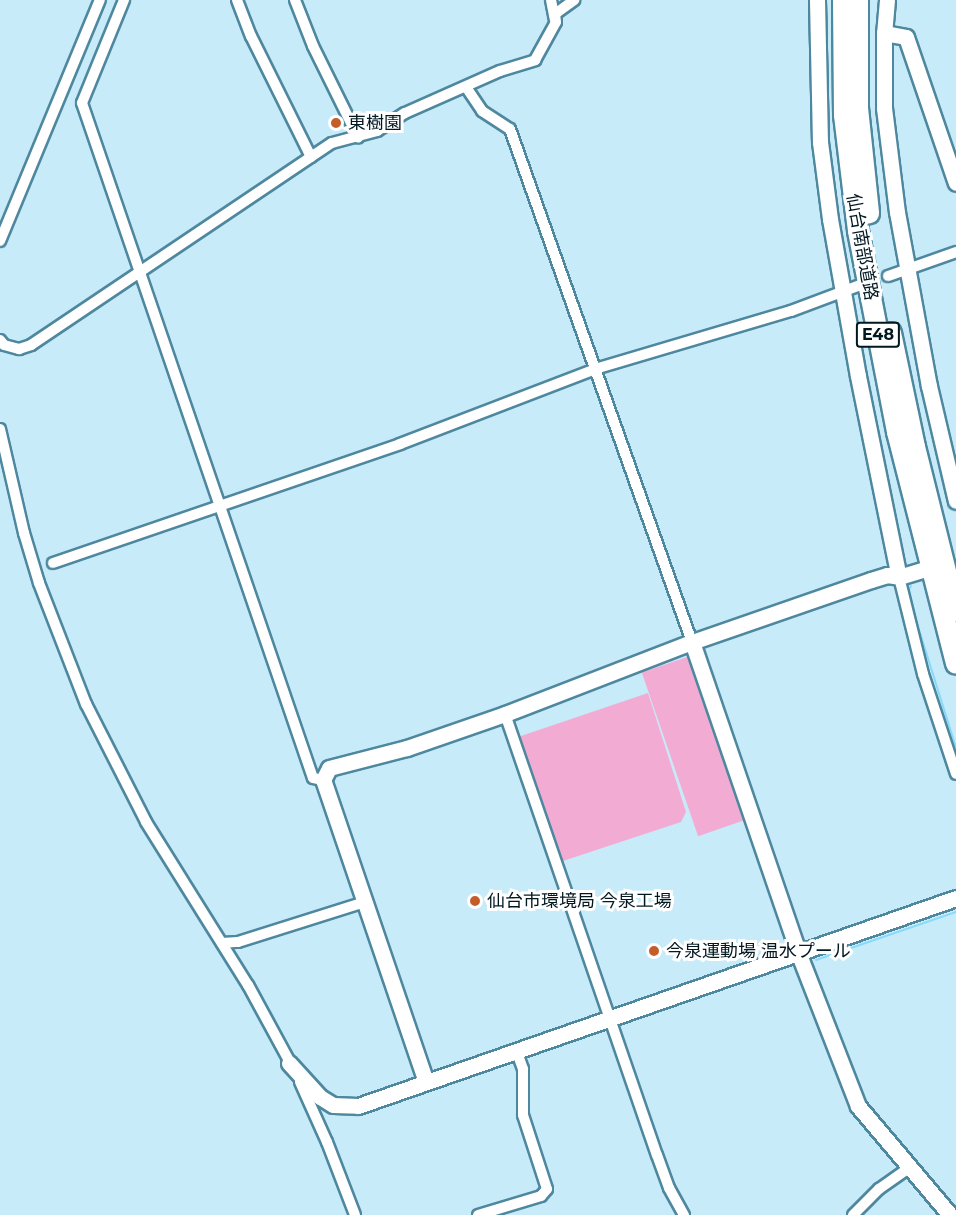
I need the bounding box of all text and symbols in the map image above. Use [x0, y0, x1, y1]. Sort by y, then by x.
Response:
place label: 東樹園 [348, 112, 402, 134]
marker: 東樹園 [329, 116, 343, 130]
street label: 仙台南部道路 [842, 192, 882, 302]
road number: E48 [856, 322, 900, 348]
place label: 仙台市環境局 今泉工場 [487, 890, 672, 912]
marker: 仙台市環境局 今泉工場 [468, 894, 482, 908]
place label: 今泉運動場 温水プール [666, 940, 851, 962]
marker: 今泉運動場 温水プール [647, 944, 661, 958]

